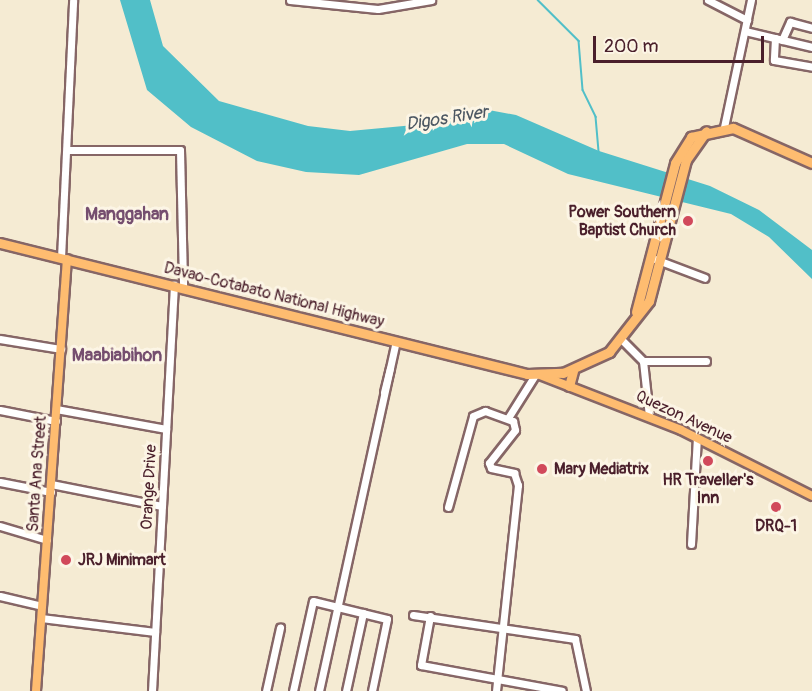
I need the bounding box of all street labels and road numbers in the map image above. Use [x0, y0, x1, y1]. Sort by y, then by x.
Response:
street label: Davao-Cotabato National Highway [162, 258, 386, 332]
street label: Quezon Avenue [633, 386, 735, 448]
street label: Santa Ana Street [23, 415, 51, 533]
street label: Orange Drive [137, 444, 161, 530]

